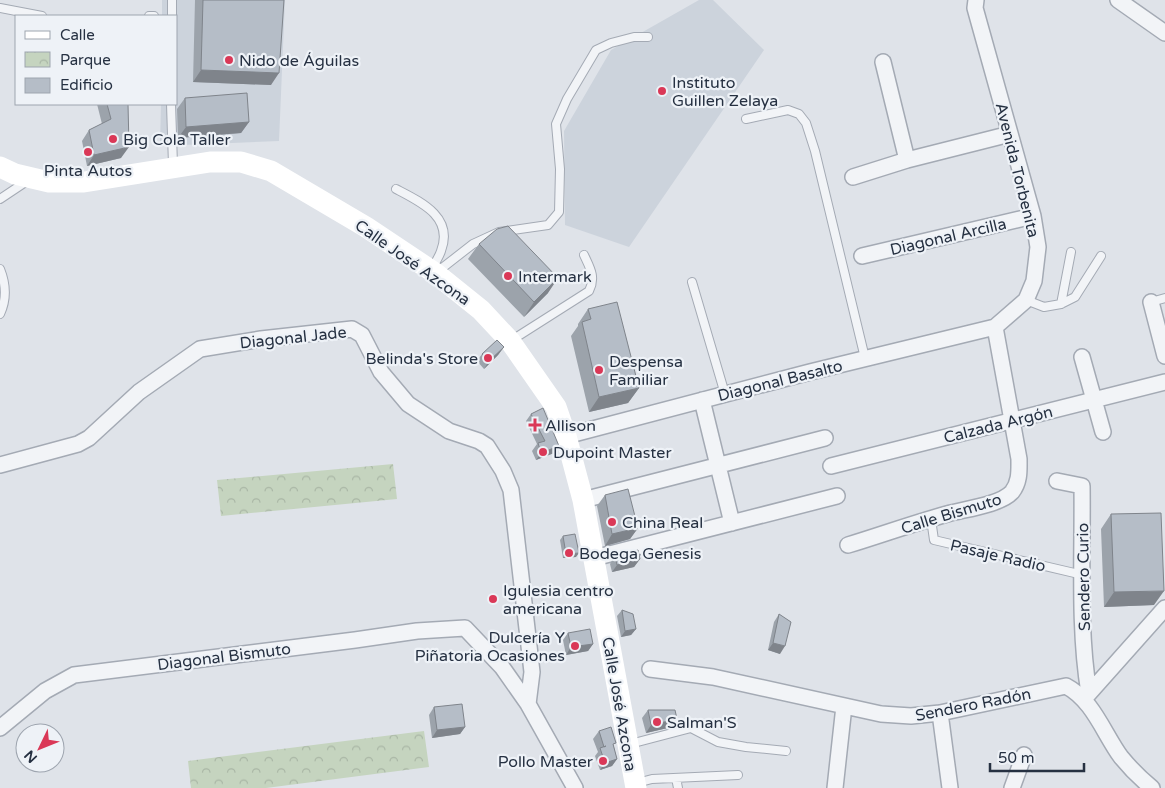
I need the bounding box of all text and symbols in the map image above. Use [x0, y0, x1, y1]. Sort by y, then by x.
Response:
legend [15, 15, 178, 105]
text: Calle [60, 26, 95, 44]
text: Parque [60, 51, 111, 69]
place label: Nido de Águilas [239, 51, 359, 71]
marker: Nido de Águilas [223, 54, 235, 66]
place label: Instituto Guillen Zelaya [672, 73, 778, 111]
text: Edificio [60, 76, 113, 94]
marker: Instituto Guillen Zelaya [656, 85, 668, 97]
street label: Avenida Torbenita [991, 101, 1043, 240]
place label: Big Cola Taller [123, 130, 231, 150]
marker: Big Cola Taller [107, 133, 119, 145]
marker: Pinta Autos [82, 146, 94, 158]
place label: Pinta Autos [44, 161, 132, 181]
street label: Diagonal Arcilla [888, 214, 1008, 260]
street label: Calle José Azcona [351, 216, 474, 310]
place label: Intermark [518, 267, 592, 287]
marker: Intermark [502, 270, 514, 282]
street label: Diagonal Jade [239, 322, 347, 354]
place label: Belinda's Store [366, 349, 478, 369]
marker: Belinda's Store [482, 352, 494, 364]
place label: Despensa Familiar [609, 352, 683, 390]
street label: Diagonal Basalto [716, 356, 845, 406]
marker: Despensa Familiar [593, 364, 605, 376]
street label: Calzada Argón [942, 402, 1055, 448]
place label: Allison [545, 416, 596, 436]
marker: Allison [529, 419, 541, 431]
place label: Dupoint Master [553, 443, 672, 463]
marker: Dupoint Master [537, 446, 549, 458]
street label: Calle Bismuto [899, 489, 1004, 539]
place label: China Real [622, 513, 703, 533]
marker: China Real [606, 516, 618, 528]
street label: Sendero Curio [1073, 523, 1095, 631]
street label: Pasaje Radio [948, 535, 1048, 577]
place label: Bodega Genesis [579, 544, 701, 564]
marker: Bodega Genesis [563, 547, 575, 559]
place label: Igulesia centro americana [503, 581, 614, 619]
marker: Igulesia centro americana [487, 593, 499, 605]
place label: Dulcería Y Piñatoria Ocasiones [415, 628, 565, 666]
street label: Calle José Azcona [597, 635, 641, 773]
street label: Diagonal Bismuto [156, 639, 292, 675]
marker: Dulcería Y Piñatoria Ocasiones [569, 640, 581, 652]
street label: Sendero Radón [914, 684, 1033, 726]
place label: Salman'S [667, 713, 737, 733]
marker: Salman'S [651, 716, 663, 728]
north arrow [15, 723, 65, 773]
scale bar [990, 740, 1084, 772]
text: N [21, 747, 41, 766]
text: 50 m [998, 749, 1035, 767]
place label: Pollo Master [498, 752, 594, 772]
marker: Pollo Master [597, 755, 609, 767]

